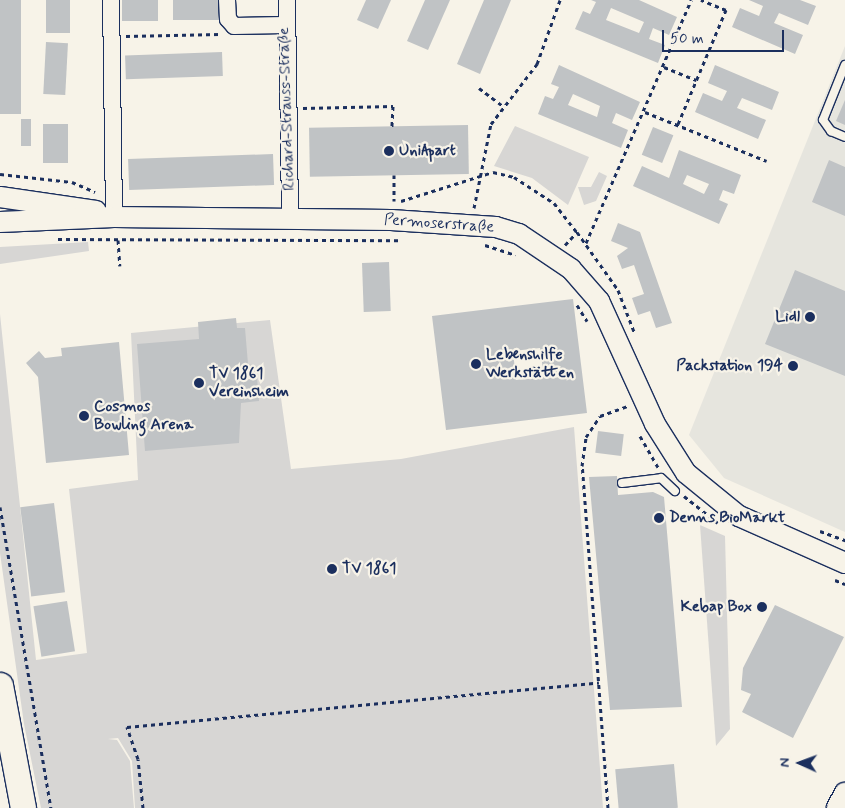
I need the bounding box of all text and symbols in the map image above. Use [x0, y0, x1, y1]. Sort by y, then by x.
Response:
scale bar [665, 20, 788, 52]
street label: Richard-Strauss-Straße [275, 27, 299, 191]
text: 50 m [670, 29, 704, 49]
place label: UniApart [399, 141, 456, 161]
marker: UniApart [383, 145, 395, 157]
street label: Permoserstraße [383, 211, 495, 237]
place label: Lidl [775, 307, 800, 327]
marker: Lidl [804, 311, 816, 323]
place label: Lebenshilfe Werkstätten [486, 345, 574, 383]
place label: Packstation 194 [676, 356, 783, 376]
marker: Lebenshilfe Werkstätten [470, 358, 482, 370]
marker: Packstation 194 [787, 360, 799, 372]
place label: TV 1861 Vereinsheim [209, 364, 289, 402]
marker: TV 1861 Vereinsheim [193, 377, 205, 389]
place label: Cosmos Bowling Arena [94, 397, 193, 435]
marker: Cosmos Bowling Arena [78, 410, 90, 422]
place label: Denns BioMarkt [669, 508, 786, 528]
marker: Denns BioMarkt [653, 512, 665, 524]
place label: TV 1861 [342, 559, 396, 579]
marker: TV 1861 [326, 563, 338, 575]
place label: Kebap Box [680, 597, 752, 617]
marker: Kebap Box [756, 601, 768, 613]
north arrow [775, 738, 825, 788]
text: N [776, 758, 794, 767]

